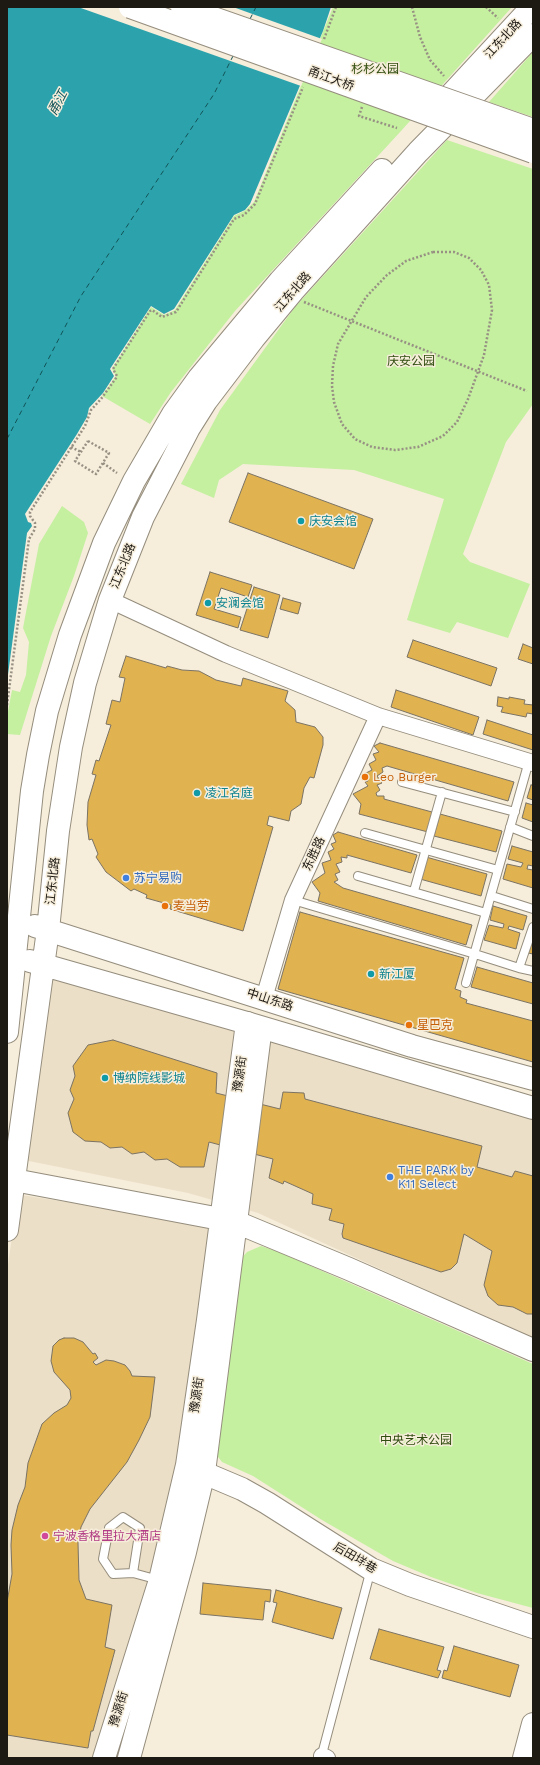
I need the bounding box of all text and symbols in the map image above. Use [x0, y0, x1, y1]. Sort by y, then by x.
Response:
street label: 江东北路 [481, 17, 525, 61]
park label: 杉杉公园 [351, 62, 399, 76]
street label: 甬江大桥 [306, 64, 356, 94]
water label: 甬江 [45, 88, 71, 118]
street label: 江东北路 [272, 269, 314, 315]
park label: 庆安公园 [387, 354, 435, 368]
place label: 庆安会馆 [309, 514, 357, 528]
marker: 庆安会馆 [296, 516, 306, 526]
street label: 江东北路 [107, 541, 139, 591]
place label: 安澜会馆 [216, 596, 264, 610]
marker: 安澜会馆 [203, 598, 213, 608]
place label: Leo Burger [373, 770, 436, 784]
marker: Leo Burger [360, 772, 370, 782]
place label: 凌江名庭 [205, 786, 253, 800]
marker: 凌江名庭 [192, 788, 202, 798]
street label: 东胜路 [300, 835, 328, 873]
street label: 江东北路 [43, 856, 63, 906]
place label: 苏宁易购 [134, 871, 182, 885]
marker: 苏宁易购 [121, 873, 131, 883]
place label: 麦当劳 [173, 899, 209, 913]
marker: 麦当劳 [160, 901, 170, 911]
place label: 新江厦 [379, 967, 415, 981]
marker: 新江厦 [366, 969, 376, 979]
street label: 中山东路 [245, 986, 295, 1014]
place label: 星巴克 [417, 1018, 453, 1032]
marker: 星巴克 [404, 1020, 414, 1030]
street label: 豫源街 [230, 1055, 250, 1093]
place label: 博纳院线影城 [113, 1071, 185, 1085]
marker: 博纳院线影城 [100, 1073, 110, 1083]
place label: THE PARK by K11 Select [398, 1163, 474, 1191]
marker: THE PARK by K11 Select [385, 1172, 395, 1182]
street label: 豫源街 [187, 1376, 207, 1414]
park label: 中央艺术公园 [380, 1433, 452, 1447]
place label: 宁波香格里拉大酒店 [53, 1529, 161, 1543]
marker: 宁波香格里拉大酒店 [40, 1531, 50, 1541]
street label: 后田垟巷 [331, 1539, 379, 1577]
street label: 豫源街 [107, 1690, 131, 1728]

